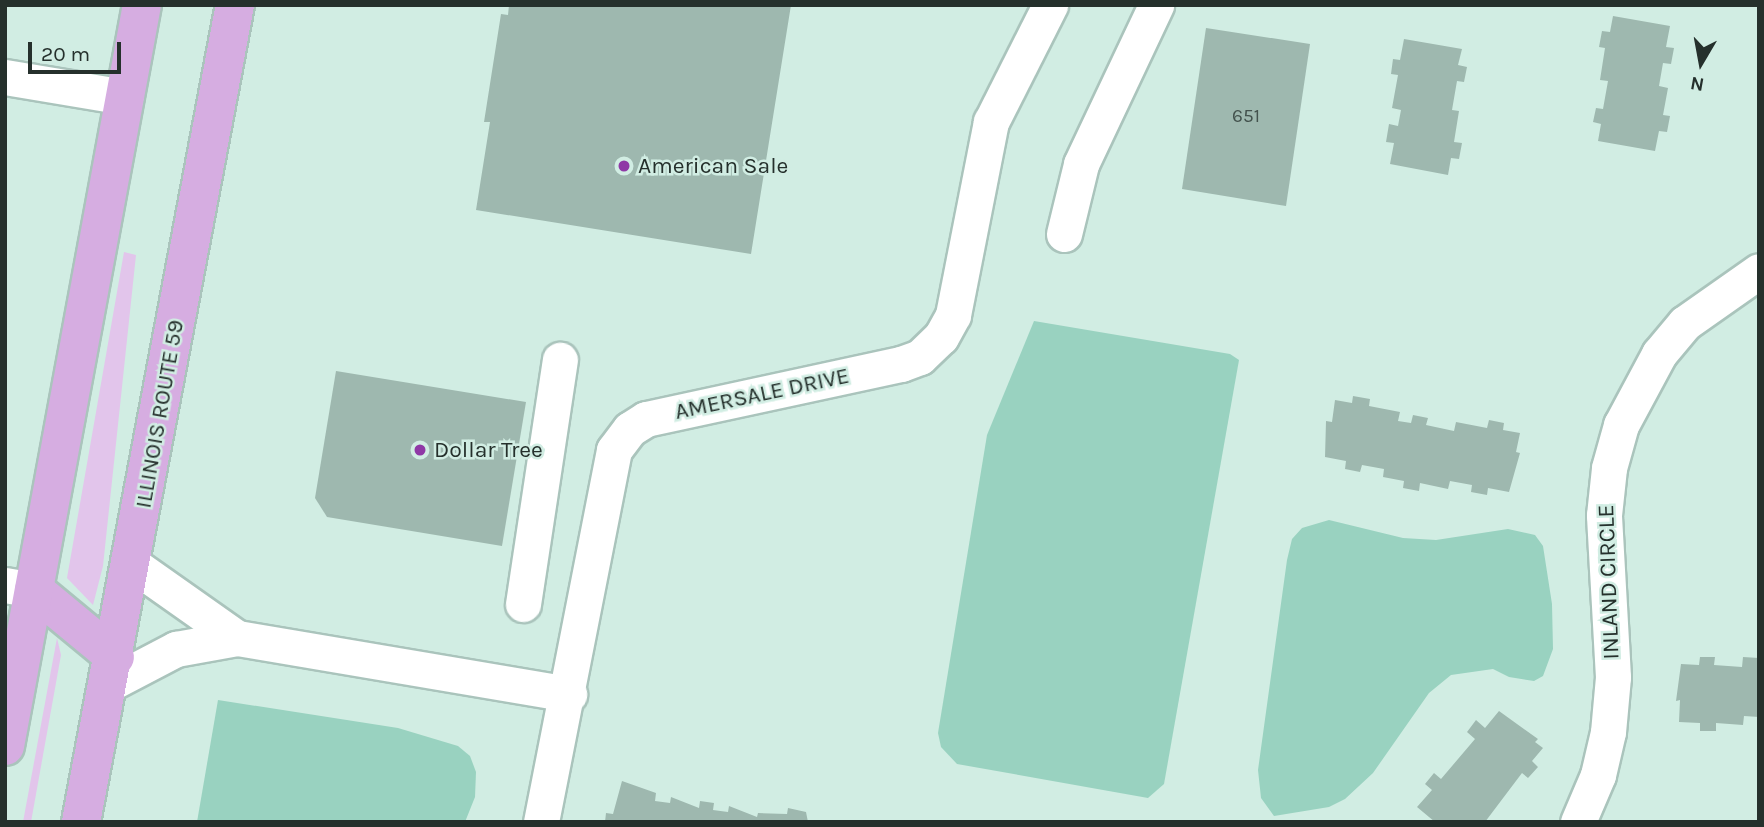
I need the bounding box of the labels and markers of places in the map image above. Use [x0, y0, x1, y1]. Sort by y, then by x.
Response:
place label: American Sale [638, 152, 788, 180]
marker: American Sale [616, 158, 632, 174]
place label: Dollar Tree [434, 436, 543, 464]
marker: Dollar Tree [412, 442, 428, 458]

